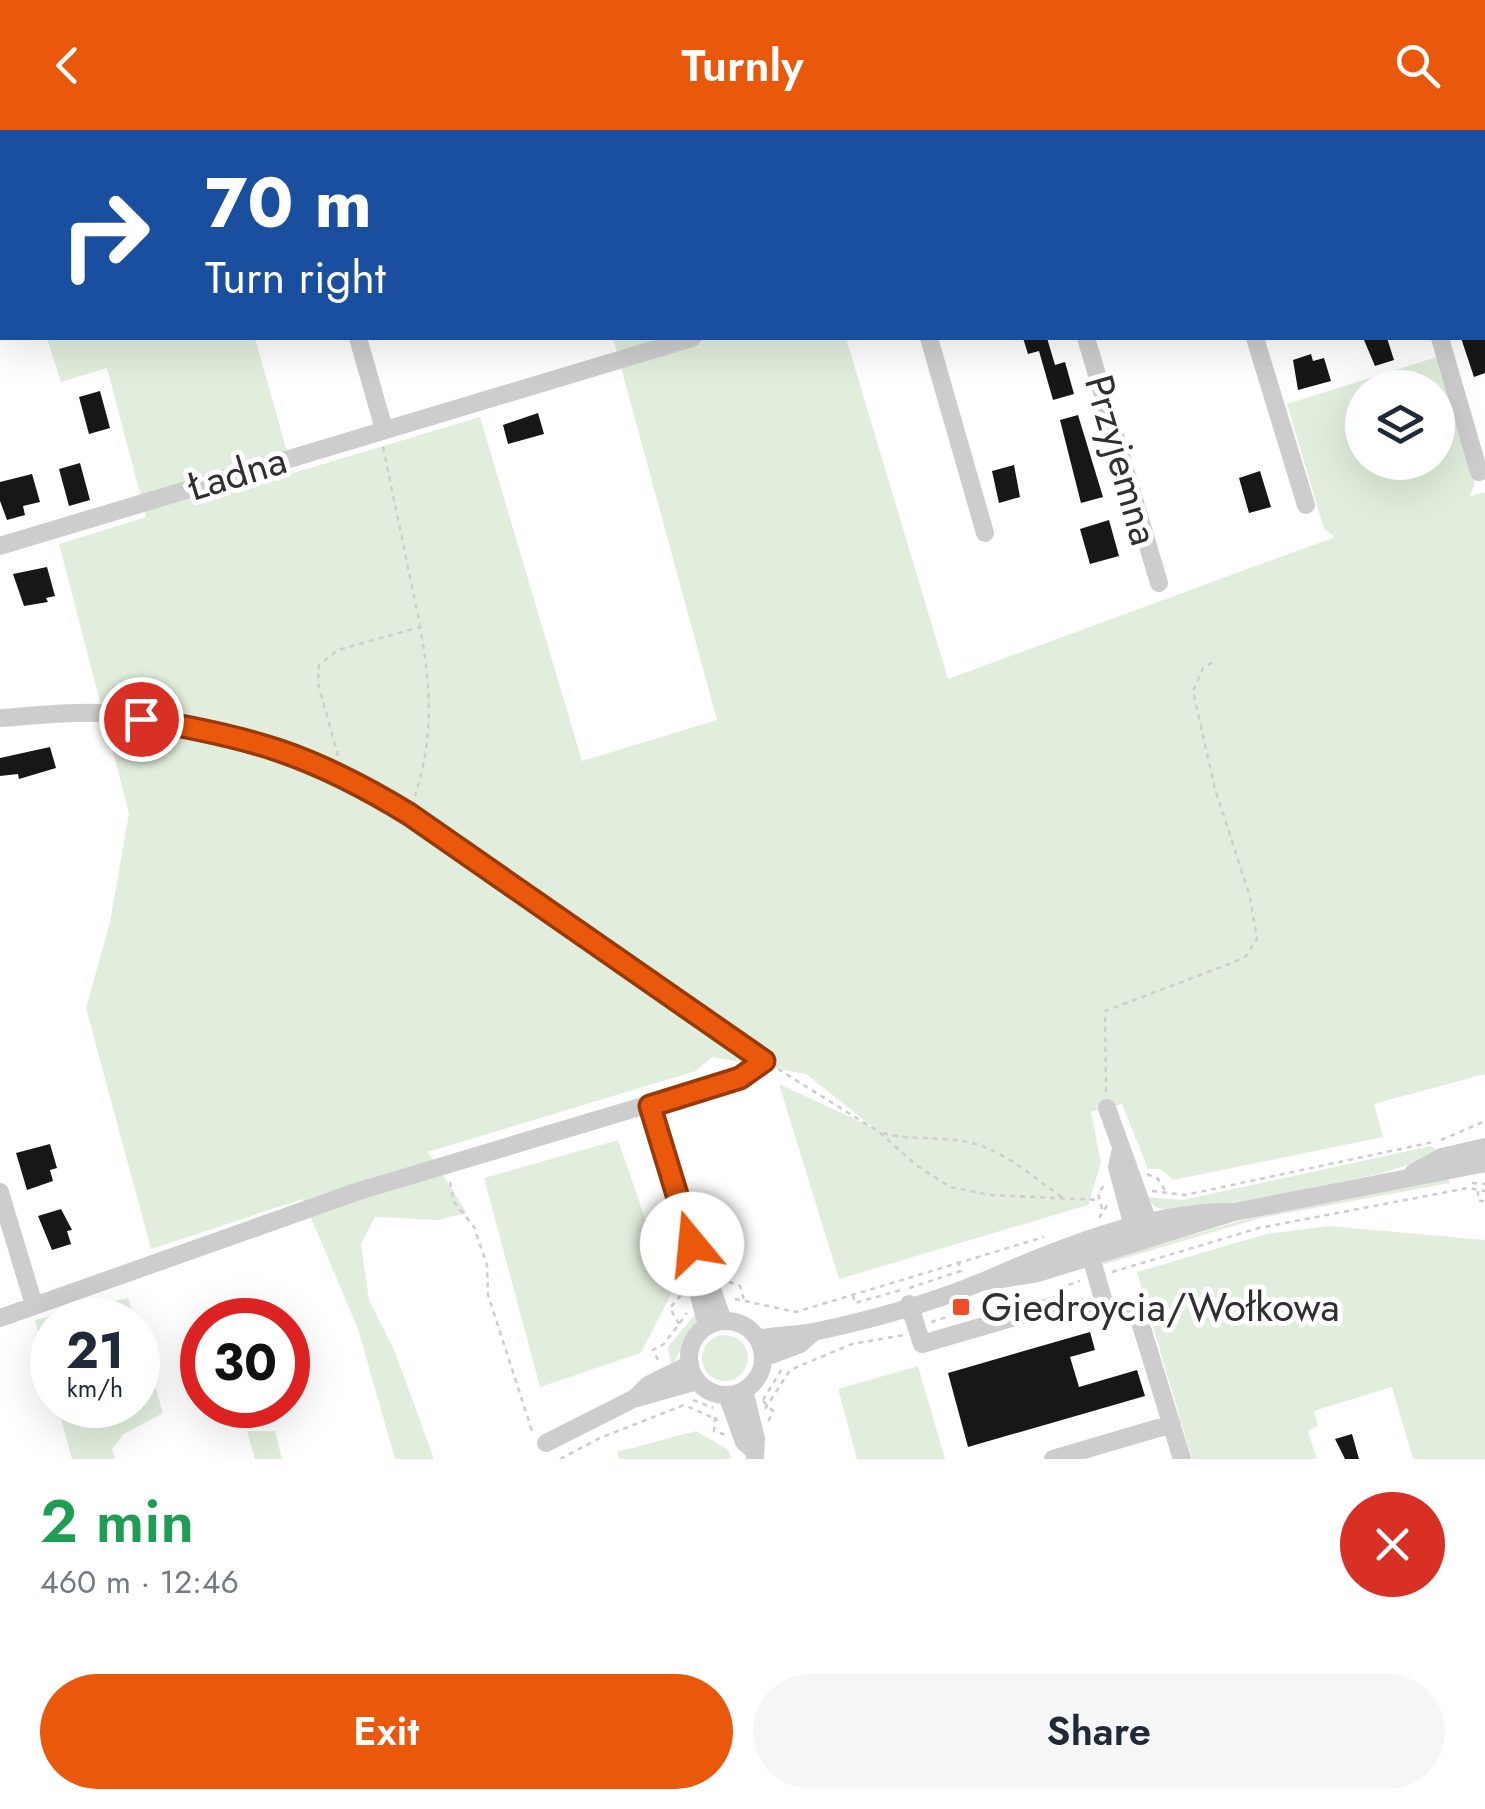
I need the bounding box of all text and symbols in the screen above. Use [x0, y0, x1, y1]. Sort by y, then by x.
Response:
text: Turnly [681, 33, 804, 98]
icon: back [40, 38, 95, 93]
icon: search [1390, 38, 1445, 93]
text: 70 m [205, 152, 372, 253]
icon: right [40, 170, 170, 300]
text: Turn right [205, 245, 386, 310]
street label: Przyjemna [1070, 368, 1174, 552]
map controls [1345, 370, 1455, 480]
button: layers [1345, 370, 1455, 480]
street label: Ładna [180, 431, 293, 516]
pin [99, 677, 184, 762]
icon: arrive [114, 692, 169, 747]
position arrow [640, 1192, 744, 1296]
place label: Giedroycia/Wołkowa [981, 1278, 1340, 1336]
marker: Giedroycia/Wołkowa [950, 1296, 972, 1318]
speed limit sign: 30 [180, 1298, 310, 1428]
text: 21 [66, 1314, 124, 1387]
text: km/h [67, 1370, 123, 1406]
text: 2 min [40, 1478, 194, 1565]
button: close [1340, 1492, 1445, 1597]
text: 460 m · 12:46 [40, 1559, 239, 1605]
button: Exit [40, 1674, 733, 1789]
button: Share [753, 1674, 1445, 1789]

